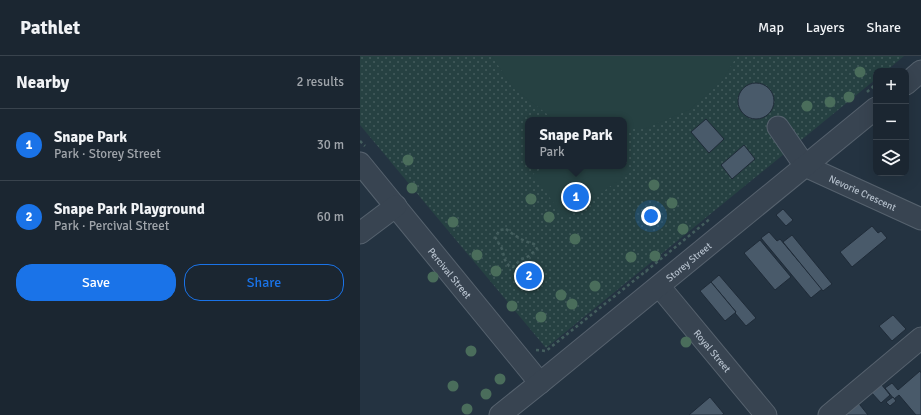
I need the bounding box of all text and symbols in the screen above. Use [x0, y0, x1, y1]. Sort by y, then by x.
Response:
text: Pathlet [20, 16, 80, 40]
text: Map [758, 19, 784, 36]
text: Layers [806, 19, 845, 36]
text: Share [867, 19, 901, 36]
map controls [873, 68, 909, 176]
button: + [873, 68, 909, 104]
text: Nearby [16, 72, 69, 93]
text: 2 results [296, 74, 344, 90]
button: − [873, 104, 909, 140]
popup [525, 117, 627, 169]
text: Snape Park [539, 126, 613, 144]
text: Snape Park [54, 128, 127, 146]
text: 1 [25, 137, 33, 153]
text: 30 m [317, 137, 344, 153]
button: layers [873, 140, 909, 176]
text: Park [539, 144, 564, 160]
text: Park · Storey Street [54, 146, 161, 162]
street label: Nevorie Crescent [827, 173, 898, 214]
pin: 1 [563, 182, 589, 212]
text: Snape Park Playground [54, 200, 205, 218]
your location [641, 206, 661, 226]
text: 2 [25, 209, 33, 225]
text: 60 m [317, 209, 344, 225]
text: Park · Percival Street [54, 218, 169, 234]
street label: Storey Street [664, 240, 715, 285]
street label: Percival Street [425, 246, 474, 302]
pin: 2 [516, 261, 542, 291]
button: Save [16, 264, 176, 301]
button: Share [184, 264, 344, 301]
street label: Royal Street [691, 328, 733, 375]

